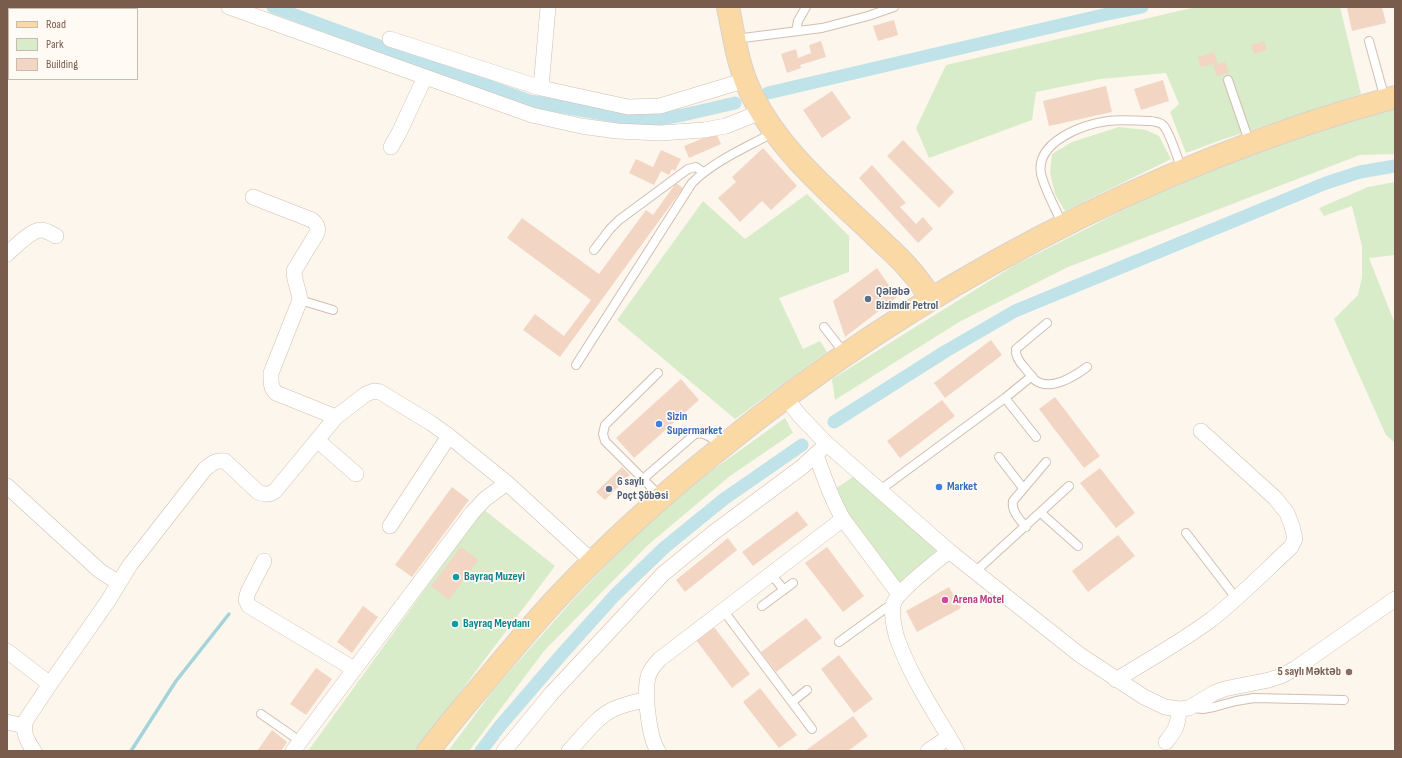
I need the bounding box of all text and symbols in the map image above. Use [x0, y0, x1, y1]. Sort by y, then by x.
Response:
legend [8, 8, 138, 80]
text: Road [46, 17, 66, 32]
text: Park [46, 37, 64, 52]
text: Building [46, 57, 78, 72]
place label: Qələbə Bizimdir Petrol [876, 285, 938, 313]
marker: Qələbə Bizimdir Petrol [863, 294, 873, 304]
place label: Sizin Supermarket [667, 410, 722, 438]
marker: Sizin Supermarket [654, 419, 664, 429]
place label: 6 saylı Poçt Şöbəsi [617, 475, 668, 503]
place label: Market [947, 480, 977, 494]
marker: Market [934, 482, 944, 492]
marker: 6 saylı Poçt Şöbəsi [604, 484, 614, 494]
place label: Bayraq Muzeyi [464, 570, 525, 584]
marker: Bayraq Muzeyi [451, 572, 461, 582]
place label: Arena Motel [953, 593, 1004, 607]
marker: Arena Motel [940, 595, 950, 605]
place label: Bayraq Meydanı [463, 617, 530, 631]
marker: Bayraq Meydanı [450, 619, 460, 629]
place label: 5 saylı Məktəb [1277, 665, 1341, 679]
marker: 5 saylı Məktəb [1344, 667, 1354, 677]

